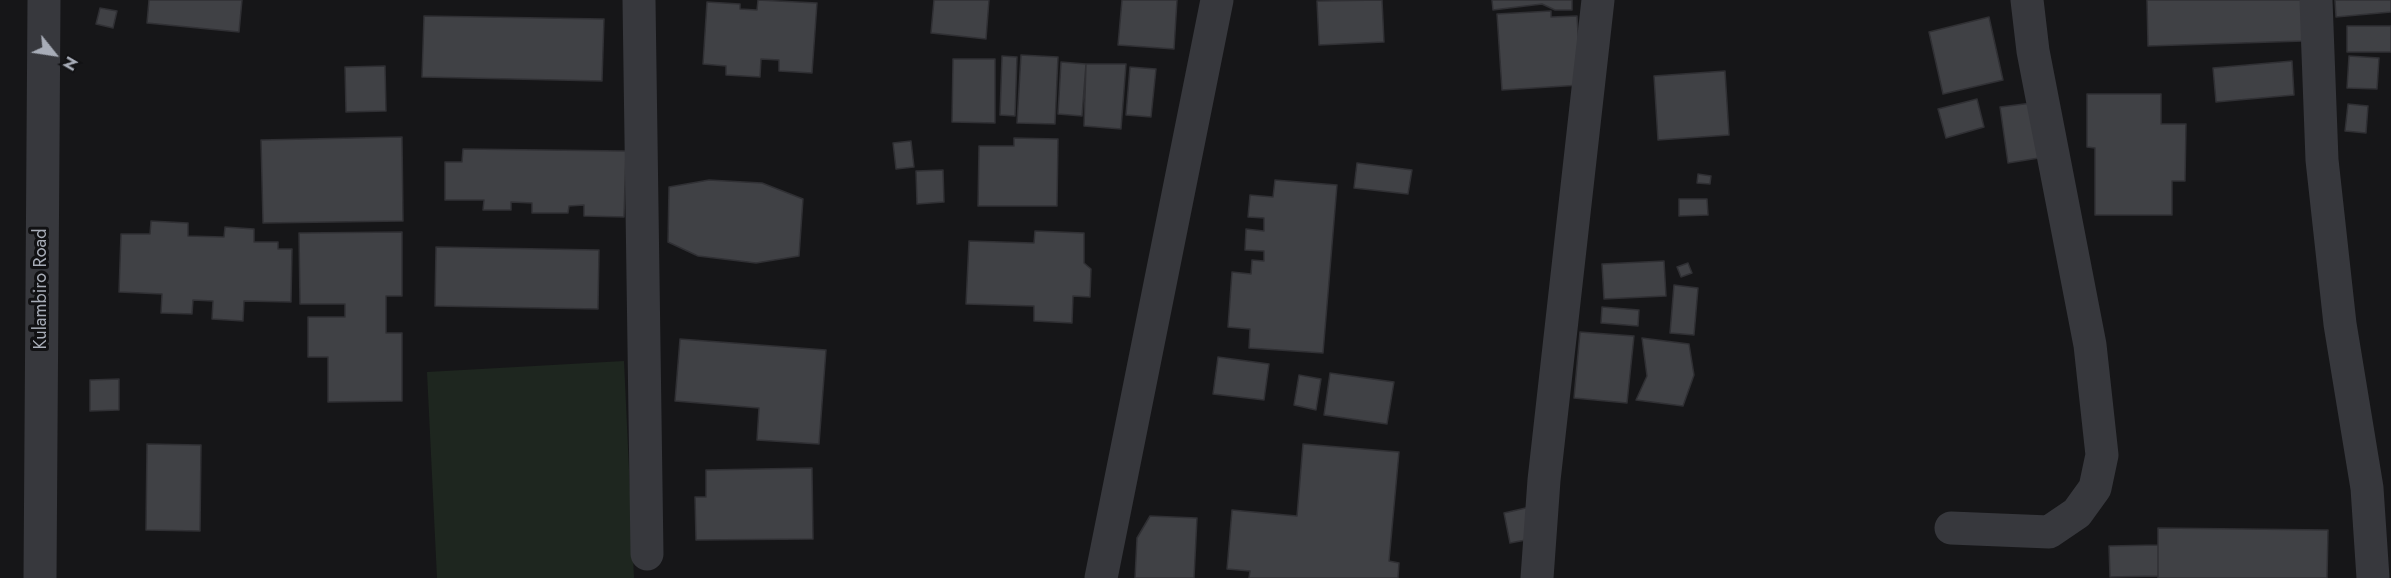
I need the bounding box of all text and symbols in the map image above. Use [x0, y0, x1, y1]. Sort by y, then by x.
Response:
north arrow [24, 24, 84, 84]
text: N [57, 52, 83, 75]
street label: Kulambiro Road [31, 229, 53, 349]

